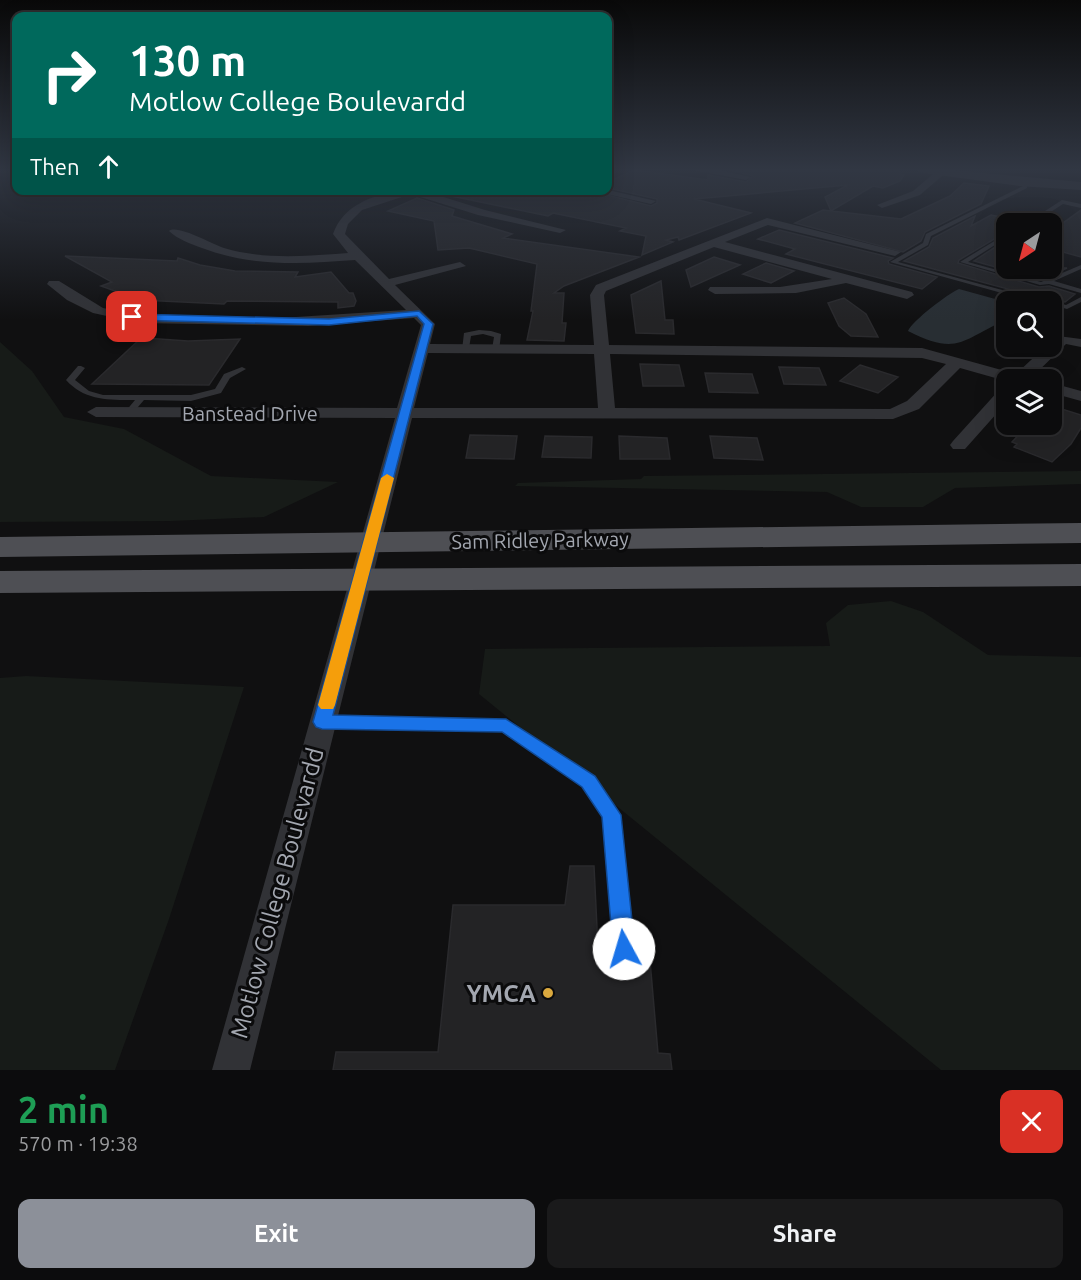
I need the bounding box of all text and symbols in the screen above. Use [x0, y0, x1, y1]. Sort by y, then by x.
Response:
icon: right [30, 36, 108, 114]
text: 130 m [129, 37, 246, 84]
text: Motlow College Boulevardd [129, 86, 466, 116]
icon: ahead [92, 150, 125, 183]
text: Then [30, 154, 80, 179]
north arrow [996, 213, 1062, 279]
map controls [996, 213, 1062, 435]
pin [106, 291, 157, 342]
button: search [996, 291, 1062, 357]
icon: arrive [115, 300, 148, 333]
button: layers [996, 369, 1062, 435]
street label: Banstead Drive [182, 402, 318, 425]
street label: Sam Ridley Parkway [451, 527, 629, 553]
street label: Motlow College Boulevardd [225, 745, 329, 1041]
position arrow [592, 917, 656, 981]
place label: YMCA [466, 980, 536, 1007]
marker: YMCA [541, 986, 555, 1000]
text: 2 min [18, 1089, 109, 1130]
button: close [1000, 1090, 1063, 1153]
text: 570 m · 19:38 [18, 1132, 138, 1155]
button: Exit [18, 1199, 535, 1268]
button: Share [547, 1199, 1063, 1268]

